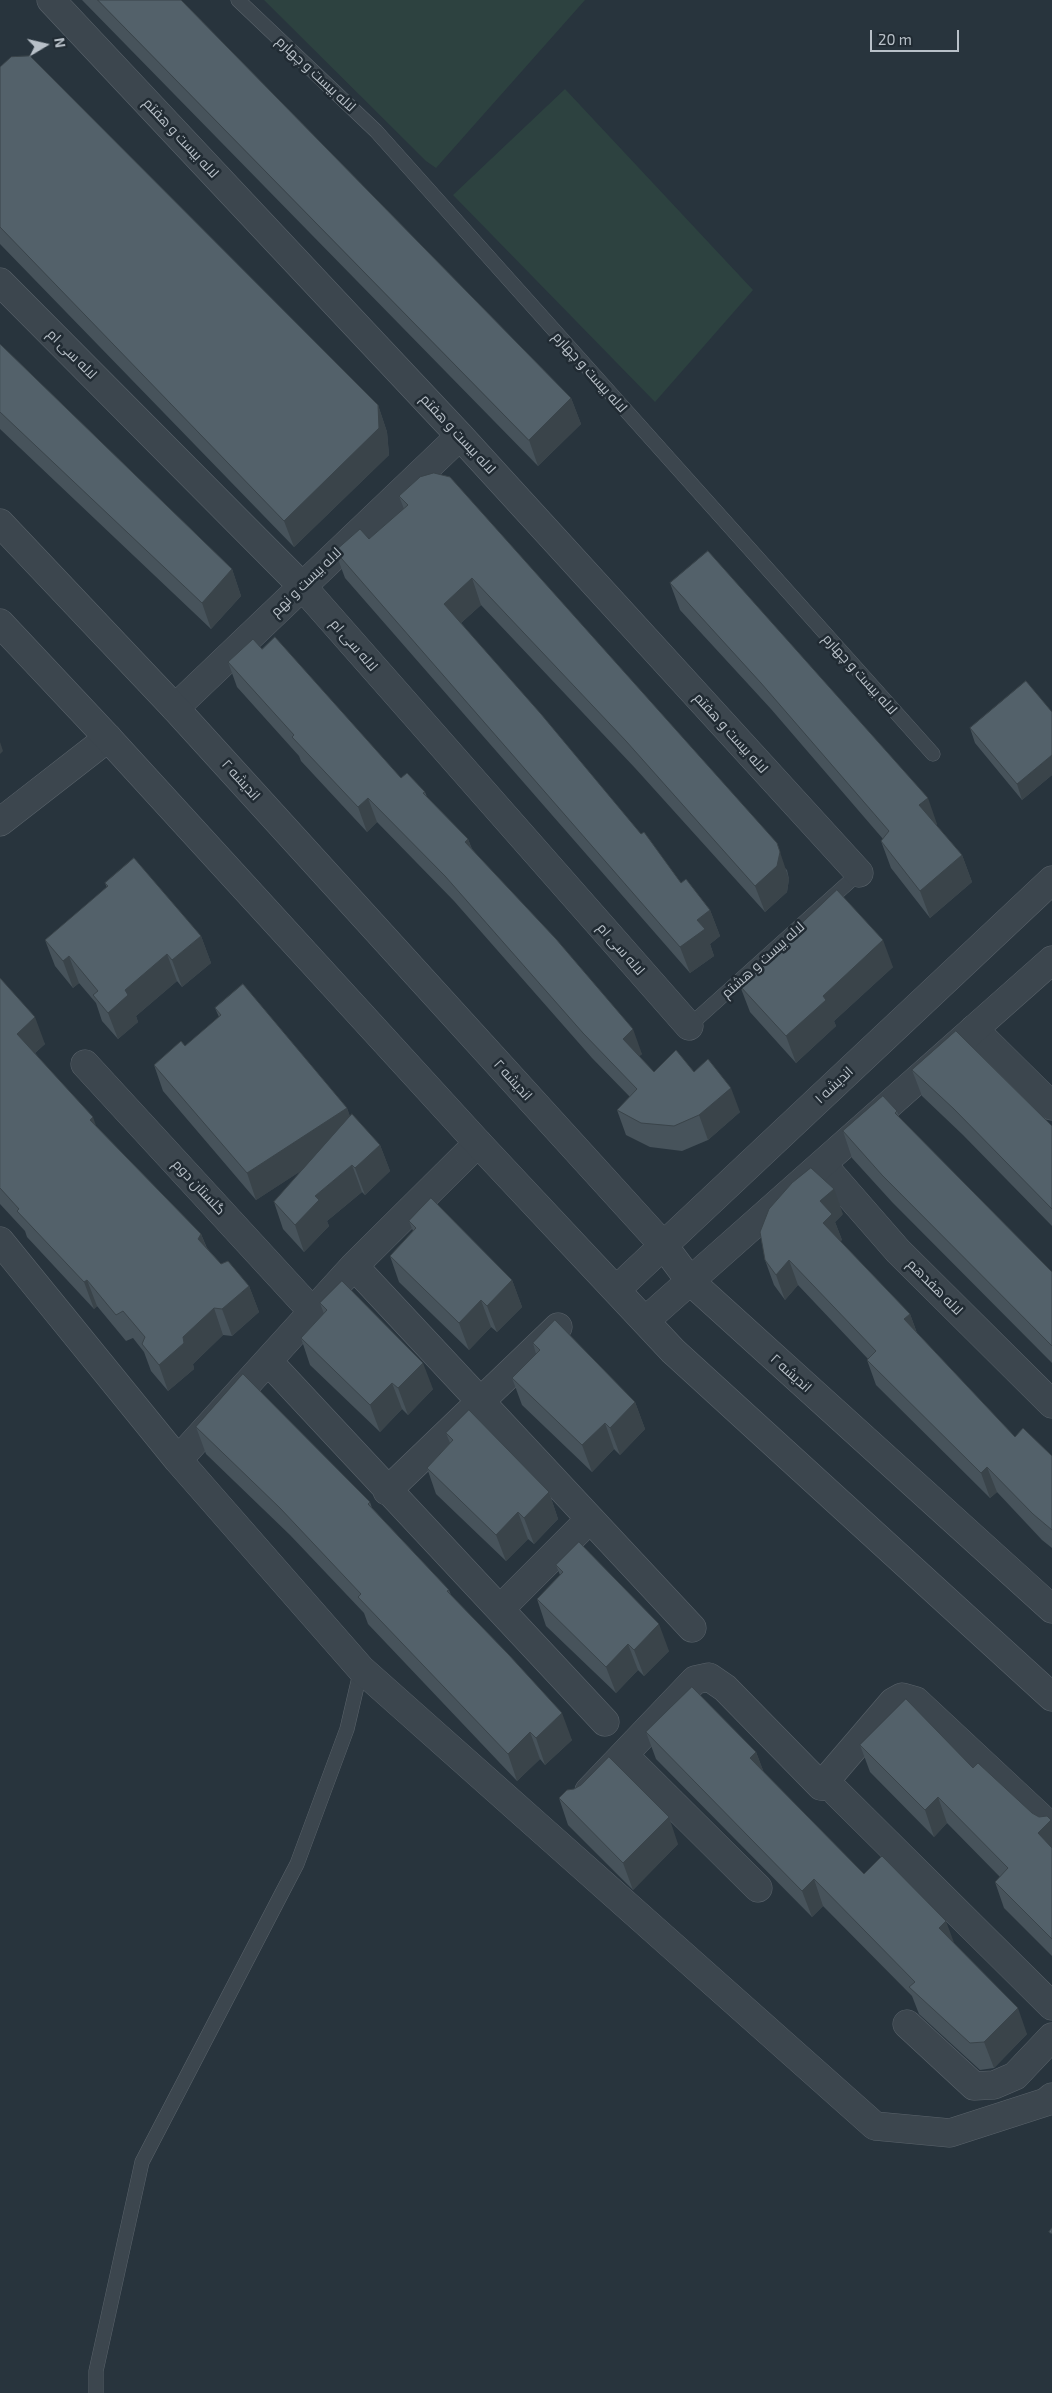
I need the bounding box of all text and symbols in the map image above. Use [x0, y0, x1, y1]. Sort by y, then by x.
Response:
north arrow [20, 20, 70, 70]
scale bar [872, 20, 961, 52]
text: 20 m [878, 30, 912, 48]
street label: لاله بیست و چهارم [273, 33, 359, 115]
text: N [51, 36, 69, 49]
street label: لاله بیست و هفتم [140, 95, 222, 181]
street label: لاله سی ام [44, 326, 100, 382]
street label: لاله بیست و چهارم [549, 328, 631, 416]
street label: لاله بیست و هفتم [417, 391, 499, 477]
street label: لاله بیست و نهم [267, 544, 345, 620]
street label: لاله سی ام [327, 615, 381, 675]
street label: لاله بیست و چهارم [819, 630, 901, 718]
street label: لاله بیست و هفتم [690, 689, 772, 777]
street label: اندیشه ۲ [218, 756, 264, 804]
street label: لاله بیست و هشتم [718, 918, 808, 1002]
street label: لاله سی ام [594, 919, 648, 979]
street label: اندیشه ۲ [490, 1056, 536, 1104]
street label: اندیشه ۱ [811, 1063, 857, 1107]
street label: گلستان دوم [169, 1156, 229, 1218]
street label: لاله هفدهم [904, 1256, 966, 1318]
street label: اندیشه ۲ [767, 1350, 815, 1396]

